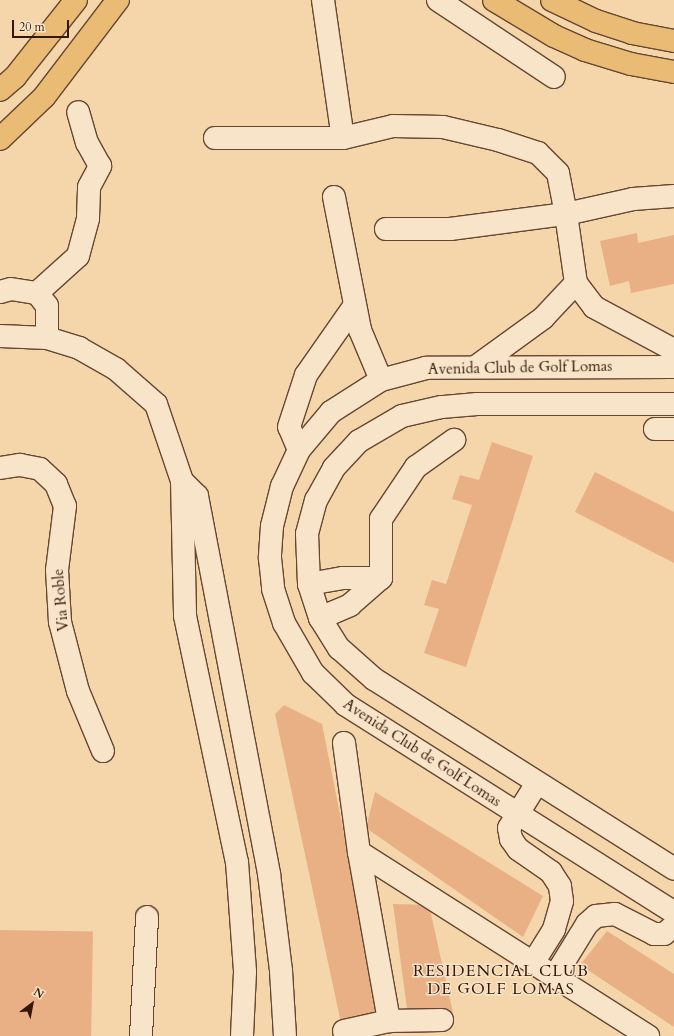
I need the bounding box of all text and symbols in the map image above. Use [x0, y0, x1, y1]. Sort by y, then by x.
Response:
scale bar [14, 12, 71, 38]
text: 20 m [19, 19, 45, 35]
street label: Avenida Club de Golf Lomas [428, 357, 612, 379]
street label: Via Roble [49, 568, 73, 632]
street label: Avenida Club de Golf Lomas [340, 695, 504, 811]
district label: RESIDENCIAL CLUB DE GOLF LOMAS [413, 961, 589, 999]
north arrow [12, 984, 52, 1024]
text: N [31, 985, 47, 1002]

